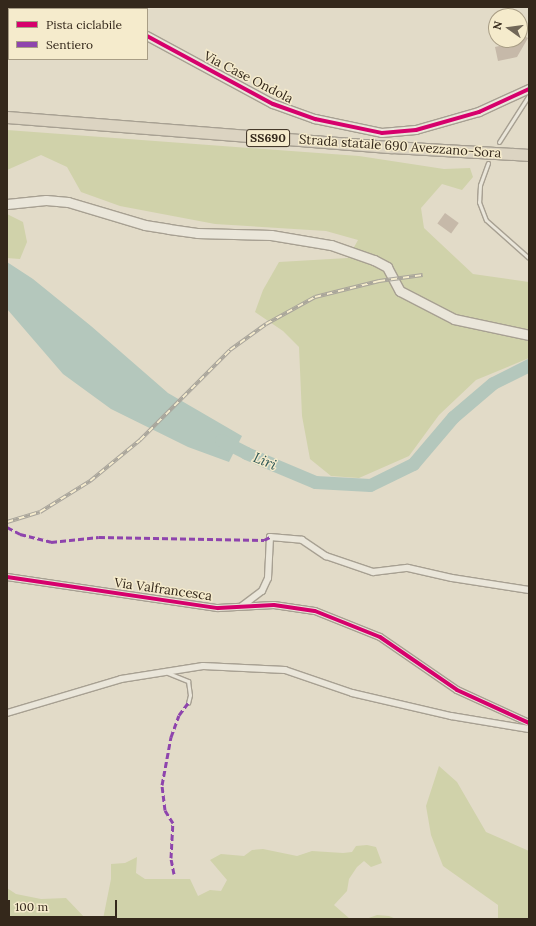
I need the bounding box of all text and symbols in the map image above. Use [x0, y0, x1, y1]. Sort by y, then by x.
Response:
legend [8, 8, 148, 60]
north arrow [488, 8, 528, 48]
text: Pista ciclabile [46, 17, 122, 32]
text: N [490, 20, 505, 31]
text: Sentiero [46, 37, 93, 52]
street label: Via Case Ondola [201, 49, 295, 107]
road number: SS690 [246, 128, 290, 148]
street label: Strada statale 690 Avezzano-Sora [298, 132, 502, 162]
water label: Liri [251, 449, 279, 473]
street label: Via Valfrancesca [113, 575, 213, 605]
scale bar [10, 892, 119, 918]
text: 100 m [15, 899, 48, 914]

